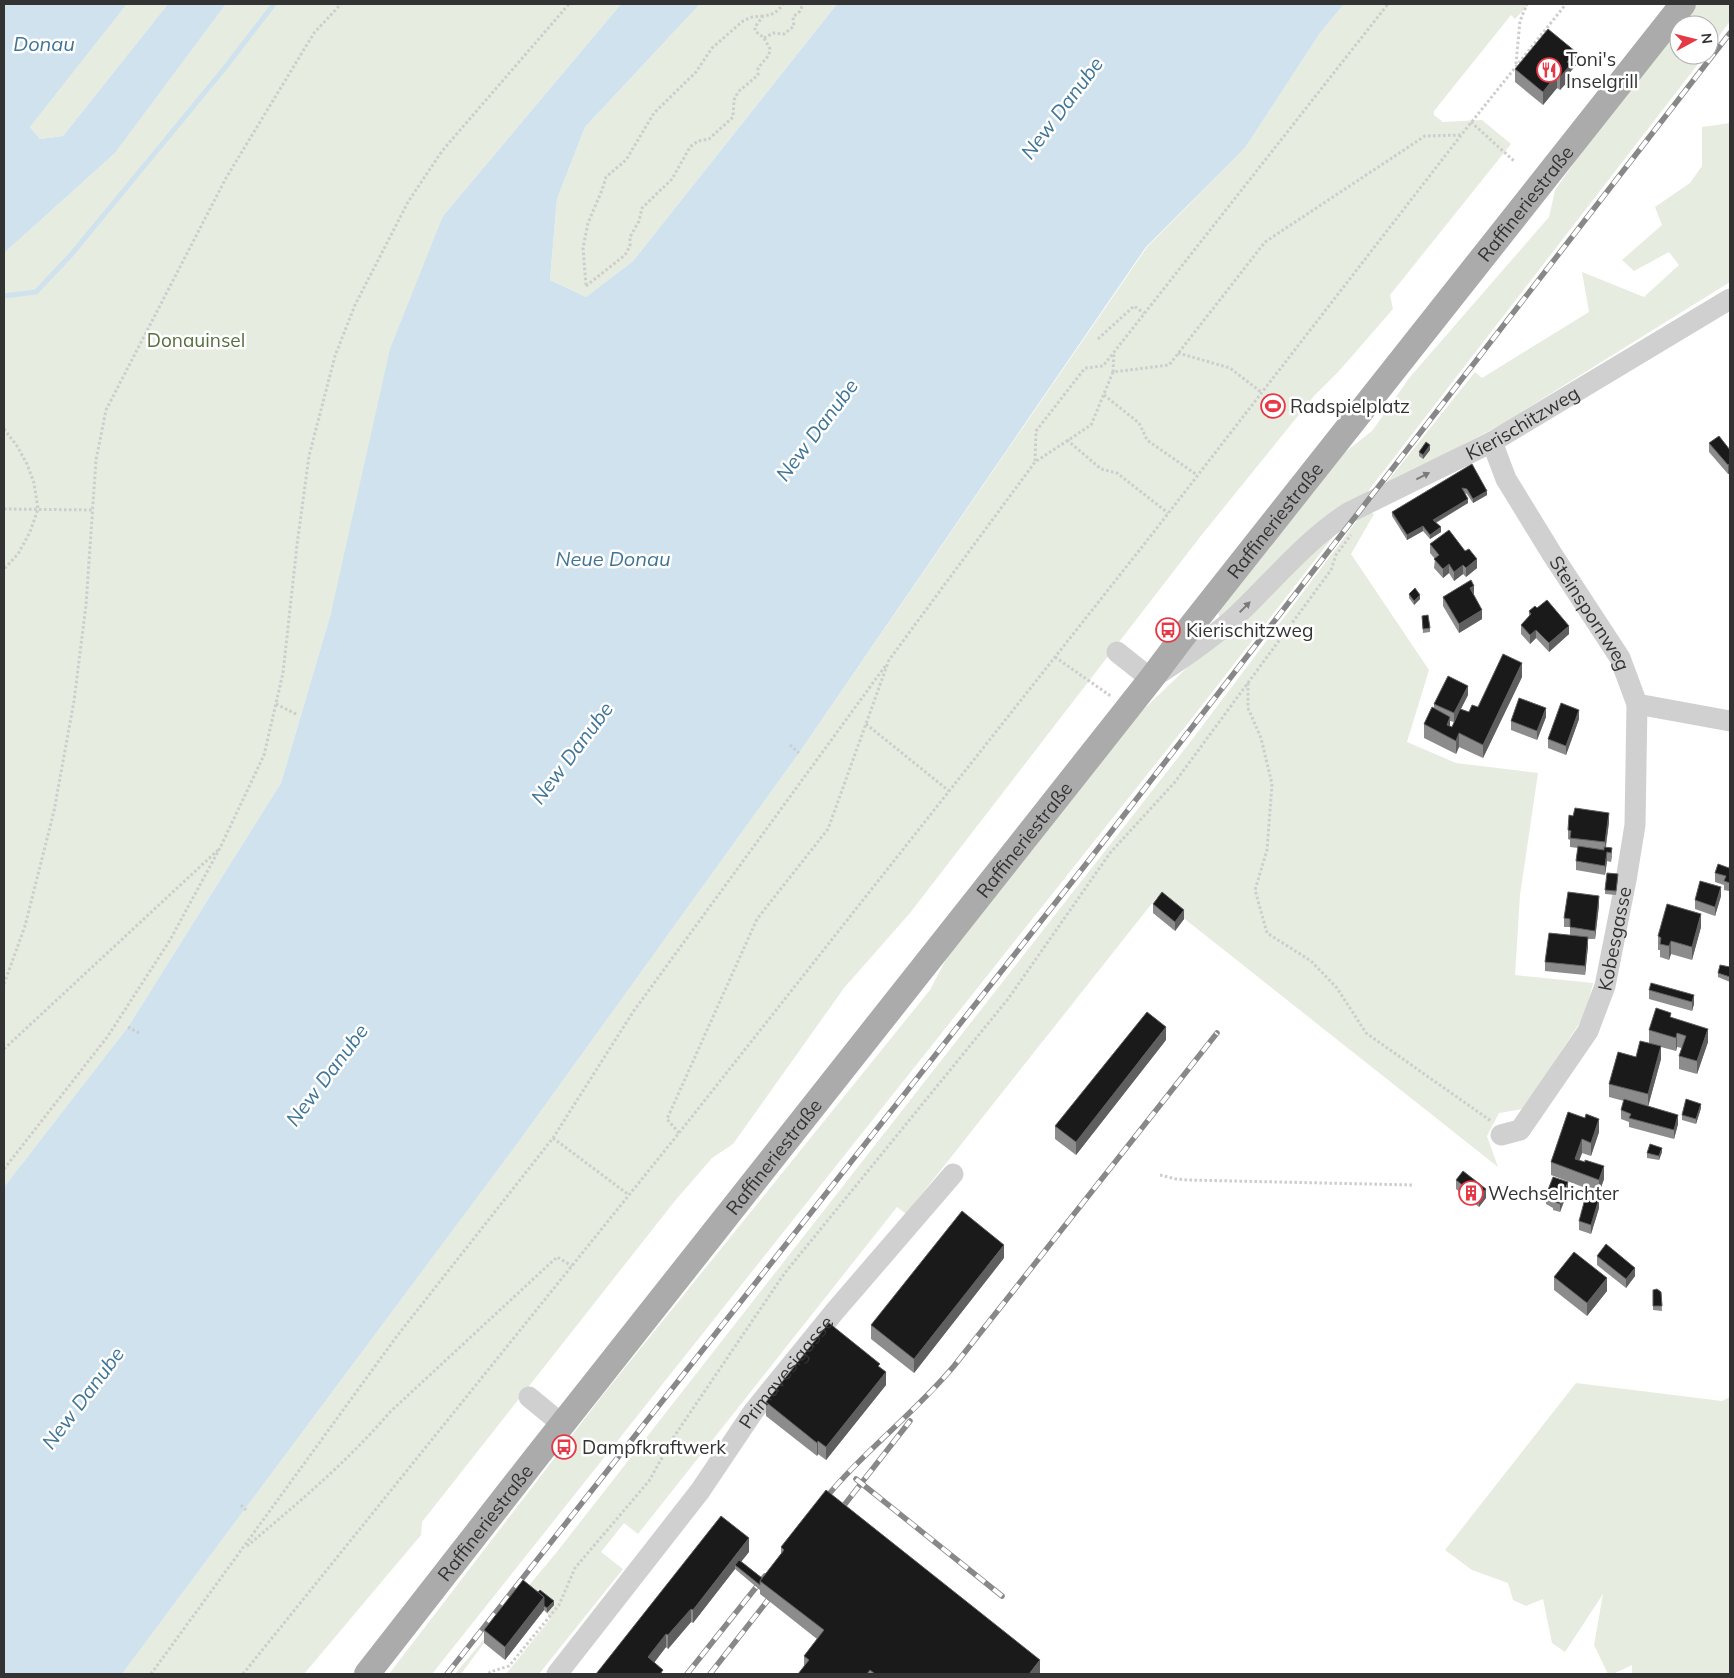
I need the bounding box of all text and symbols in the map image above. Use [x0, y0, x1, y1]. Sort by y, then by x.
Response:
north arrow [1669, 15, 1719, 65]
water label: Donau [13, 31, 75, 56]
text: N [1697, 32, 1716, 45]
place label: Toni's Inselgrill [1566, 47, 1638, 93]
water label: New Danube [1015, 52, 1108, 164]
restaurant icon: Toni's Inselgrill [1536, 57, 1562, 83]
street label: Raffineriestraße [1472, 141, 1579, 266]
park label: Donauinsel [147, 328, 245, 352]
water label: New Danube [770, 374, 863, 486]
street label: Kierischitzweg [1462, 381, 1583, 465]
sports icon: Radspielplatz [1260, 393, 1286, 419]
place label: Radspielplatz [1290, 394, 1410, 418]
street label: Raffineriestraße [1222, 457, 1328, 583]
one-way arrow [1415, 472, 1430, 480]
water label: Neue Donau [555, 546, 671, 571]
street label: Steinspornweg [1544, 551, 1636, 674]
one-way arrow [1239, 601, 1251, 613]
bus stop icon: Kierischitzweg [1155, 617, 1181, 643]
place label: Kierischitzweg [1186, 618, 1313, 642]
water label: New Danube [525, 697, 618, 809]
street label: Raffineriestraße [971, 777, 1077, 903]
street label: Kobesgasse [1592, 884, 1636, 993]
water label: New Danube [280, 1019, 373, 1131]
street label: Raffineriestraße [720, 1094, 827, 1220]
building icon: Wechselrichter [1458, 1180, 1484, 1206]
place label: Wechselrichter [1488, 1181, 1619, 1205]
street label: Primavesigasse [733, 1311, 838, 1433]
water label: New Danube [36, 1342, 129, 1454]
bus stop icon: Dampfkraftwerk [551, 1434, 577, 1460]
place label: Dampfkraftwerk [582, 1435, 726, 1459]
street label: Raffineriestraße [432, 1460, 538, 1586]

